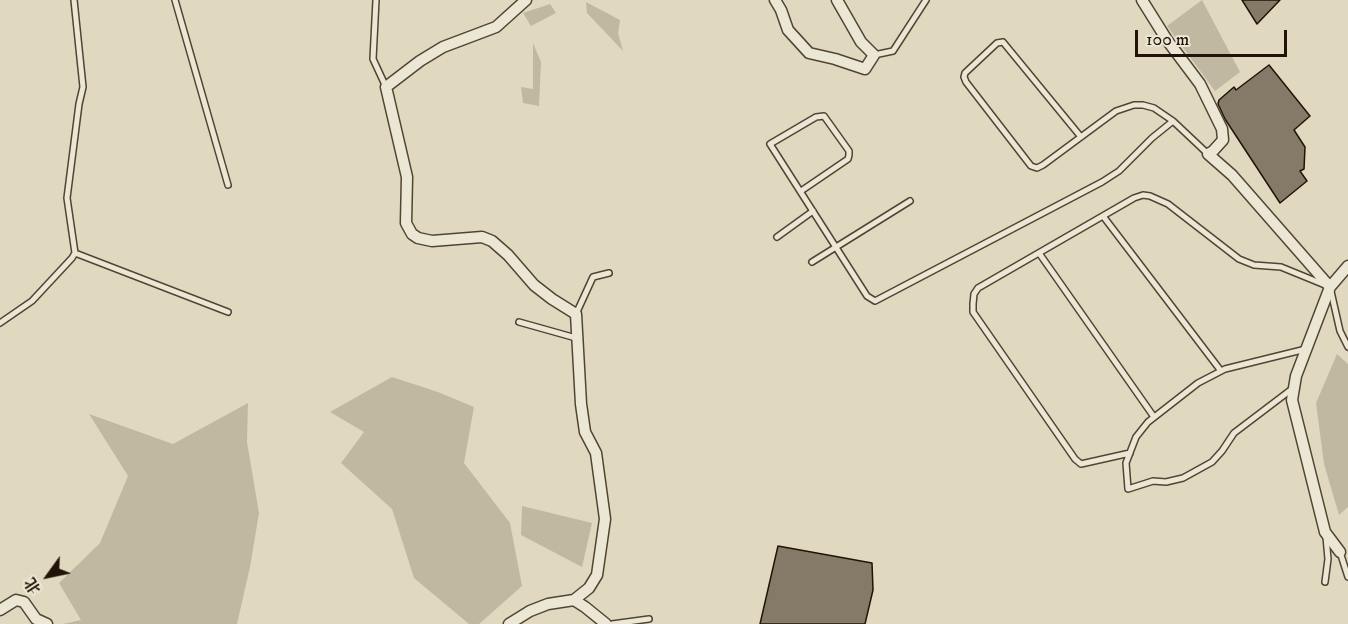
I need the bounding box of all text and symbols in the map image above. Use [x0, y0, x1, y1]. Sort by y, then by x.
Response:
scale bar [1138, 18, 1290, 56]
text: 100 m [1146, 29, 1189, 51]
north arrow [18, 546, 78, 606]
text: 北 [20, 574, 46, 598]

